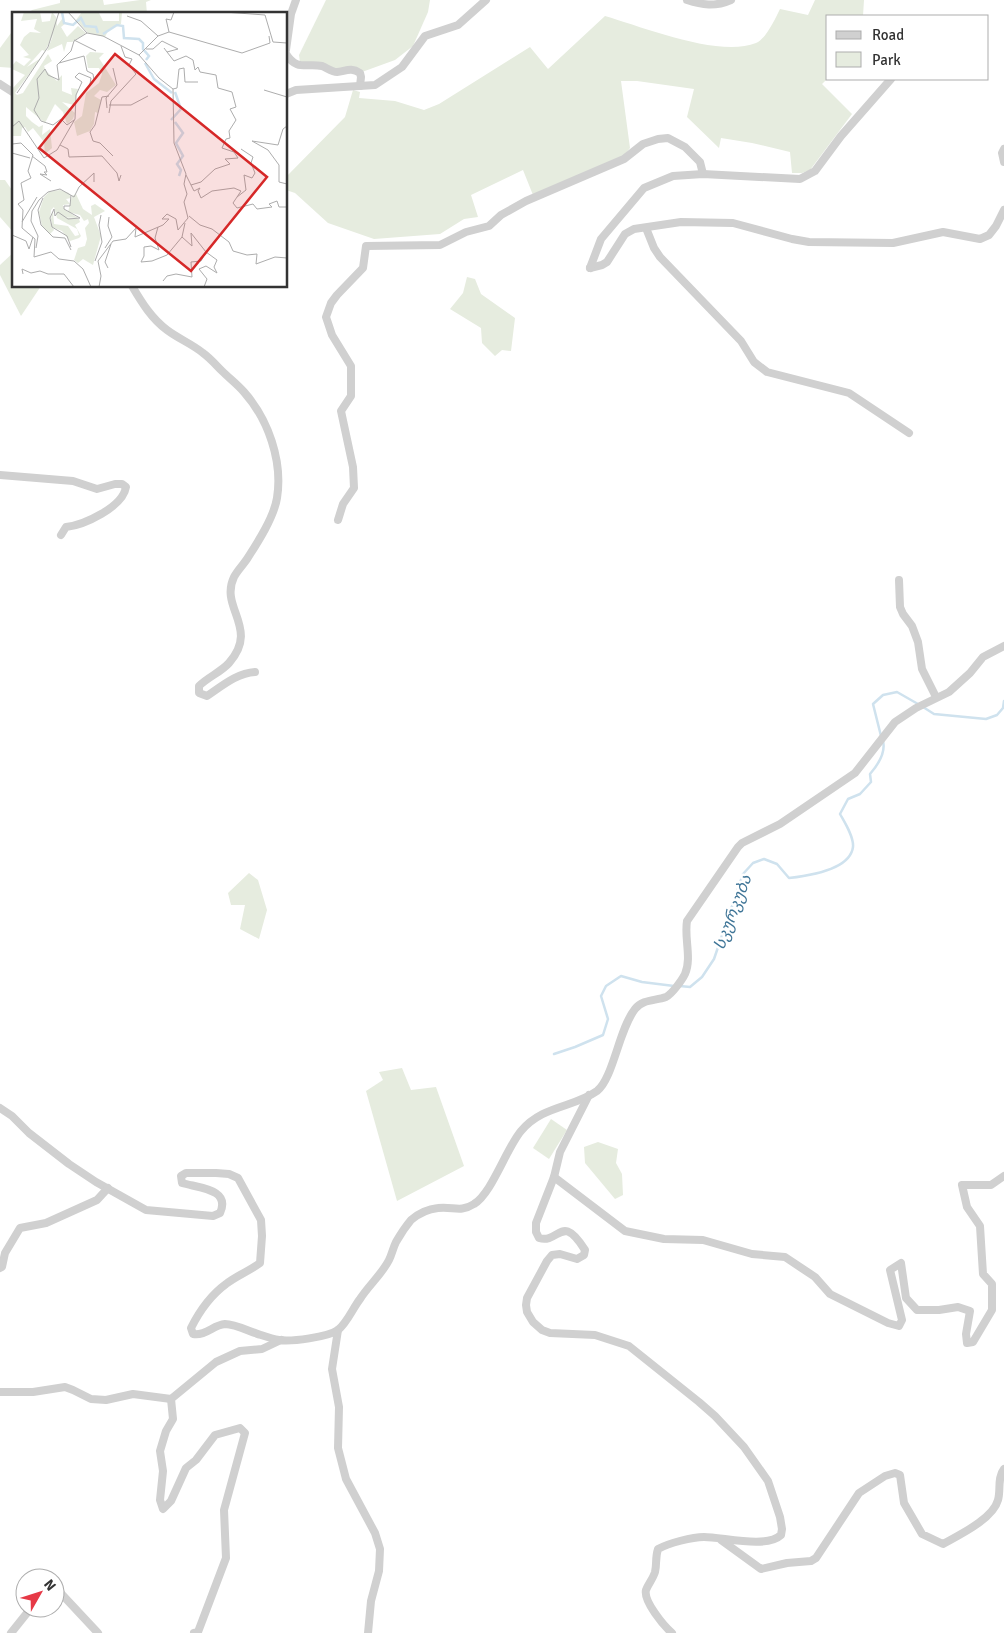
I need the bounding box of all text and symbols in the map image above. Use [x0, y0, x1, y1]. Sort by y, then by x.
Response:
inset map [12, 12, 288, 288]
legend [826, 15, 989, 80]
text: Road [872, 26, 904, 44]
text: Park [872, 51, 901, 69]
water label: სკურკუბა [710, 872, 756, 953]
north arrow [15, 1568, 65, 1618]
text: N [40, 1576, 59, 1594]

